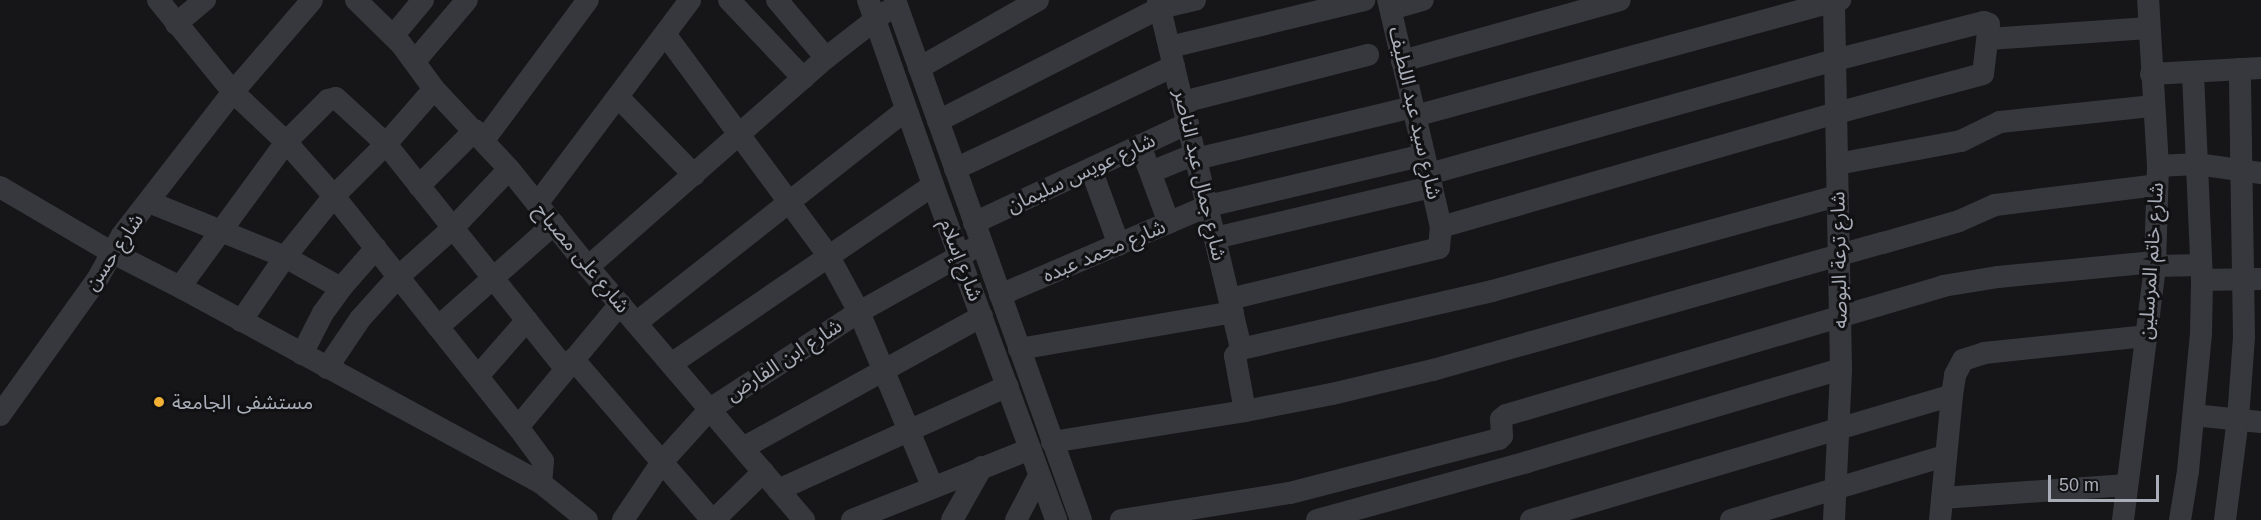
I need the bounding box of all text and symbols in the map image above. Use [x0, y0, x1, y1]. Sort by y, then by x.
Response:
street label: شارع سيد عبد اللطيف [1383, 24, 1447, 202]
street label: شارع جمال عبد الناصر [1169, 87, 1231, 263]
street label: شارع عويس سليمان [1003, 128, 1159, 218]
street label: شارع خاتم المرسلين [2134, 182, 2168, 340]
street label: شارع ترعة البوصه [1826, 191, 1852, 329]
street label: شارع على مصباح [529, 198, 635, 318]
street label: شارع حسن [79, 209, 149, 295]
street label: شارع محمد عبده [1039, 214, 1169, 288]
street label: شارع إسلام [934, 215, 988, 305]
street label: شارع ابن الفارض [722, 314, 846, 406]
place label: مستشفى الجامعة [172, 390, 313, 414]
marker: مستشفى الجامعة [150, 393, 168, 411]
scale bar [2051, 463, 2162, 501]
text: 50 m [2059, 475, 2099, 495]

